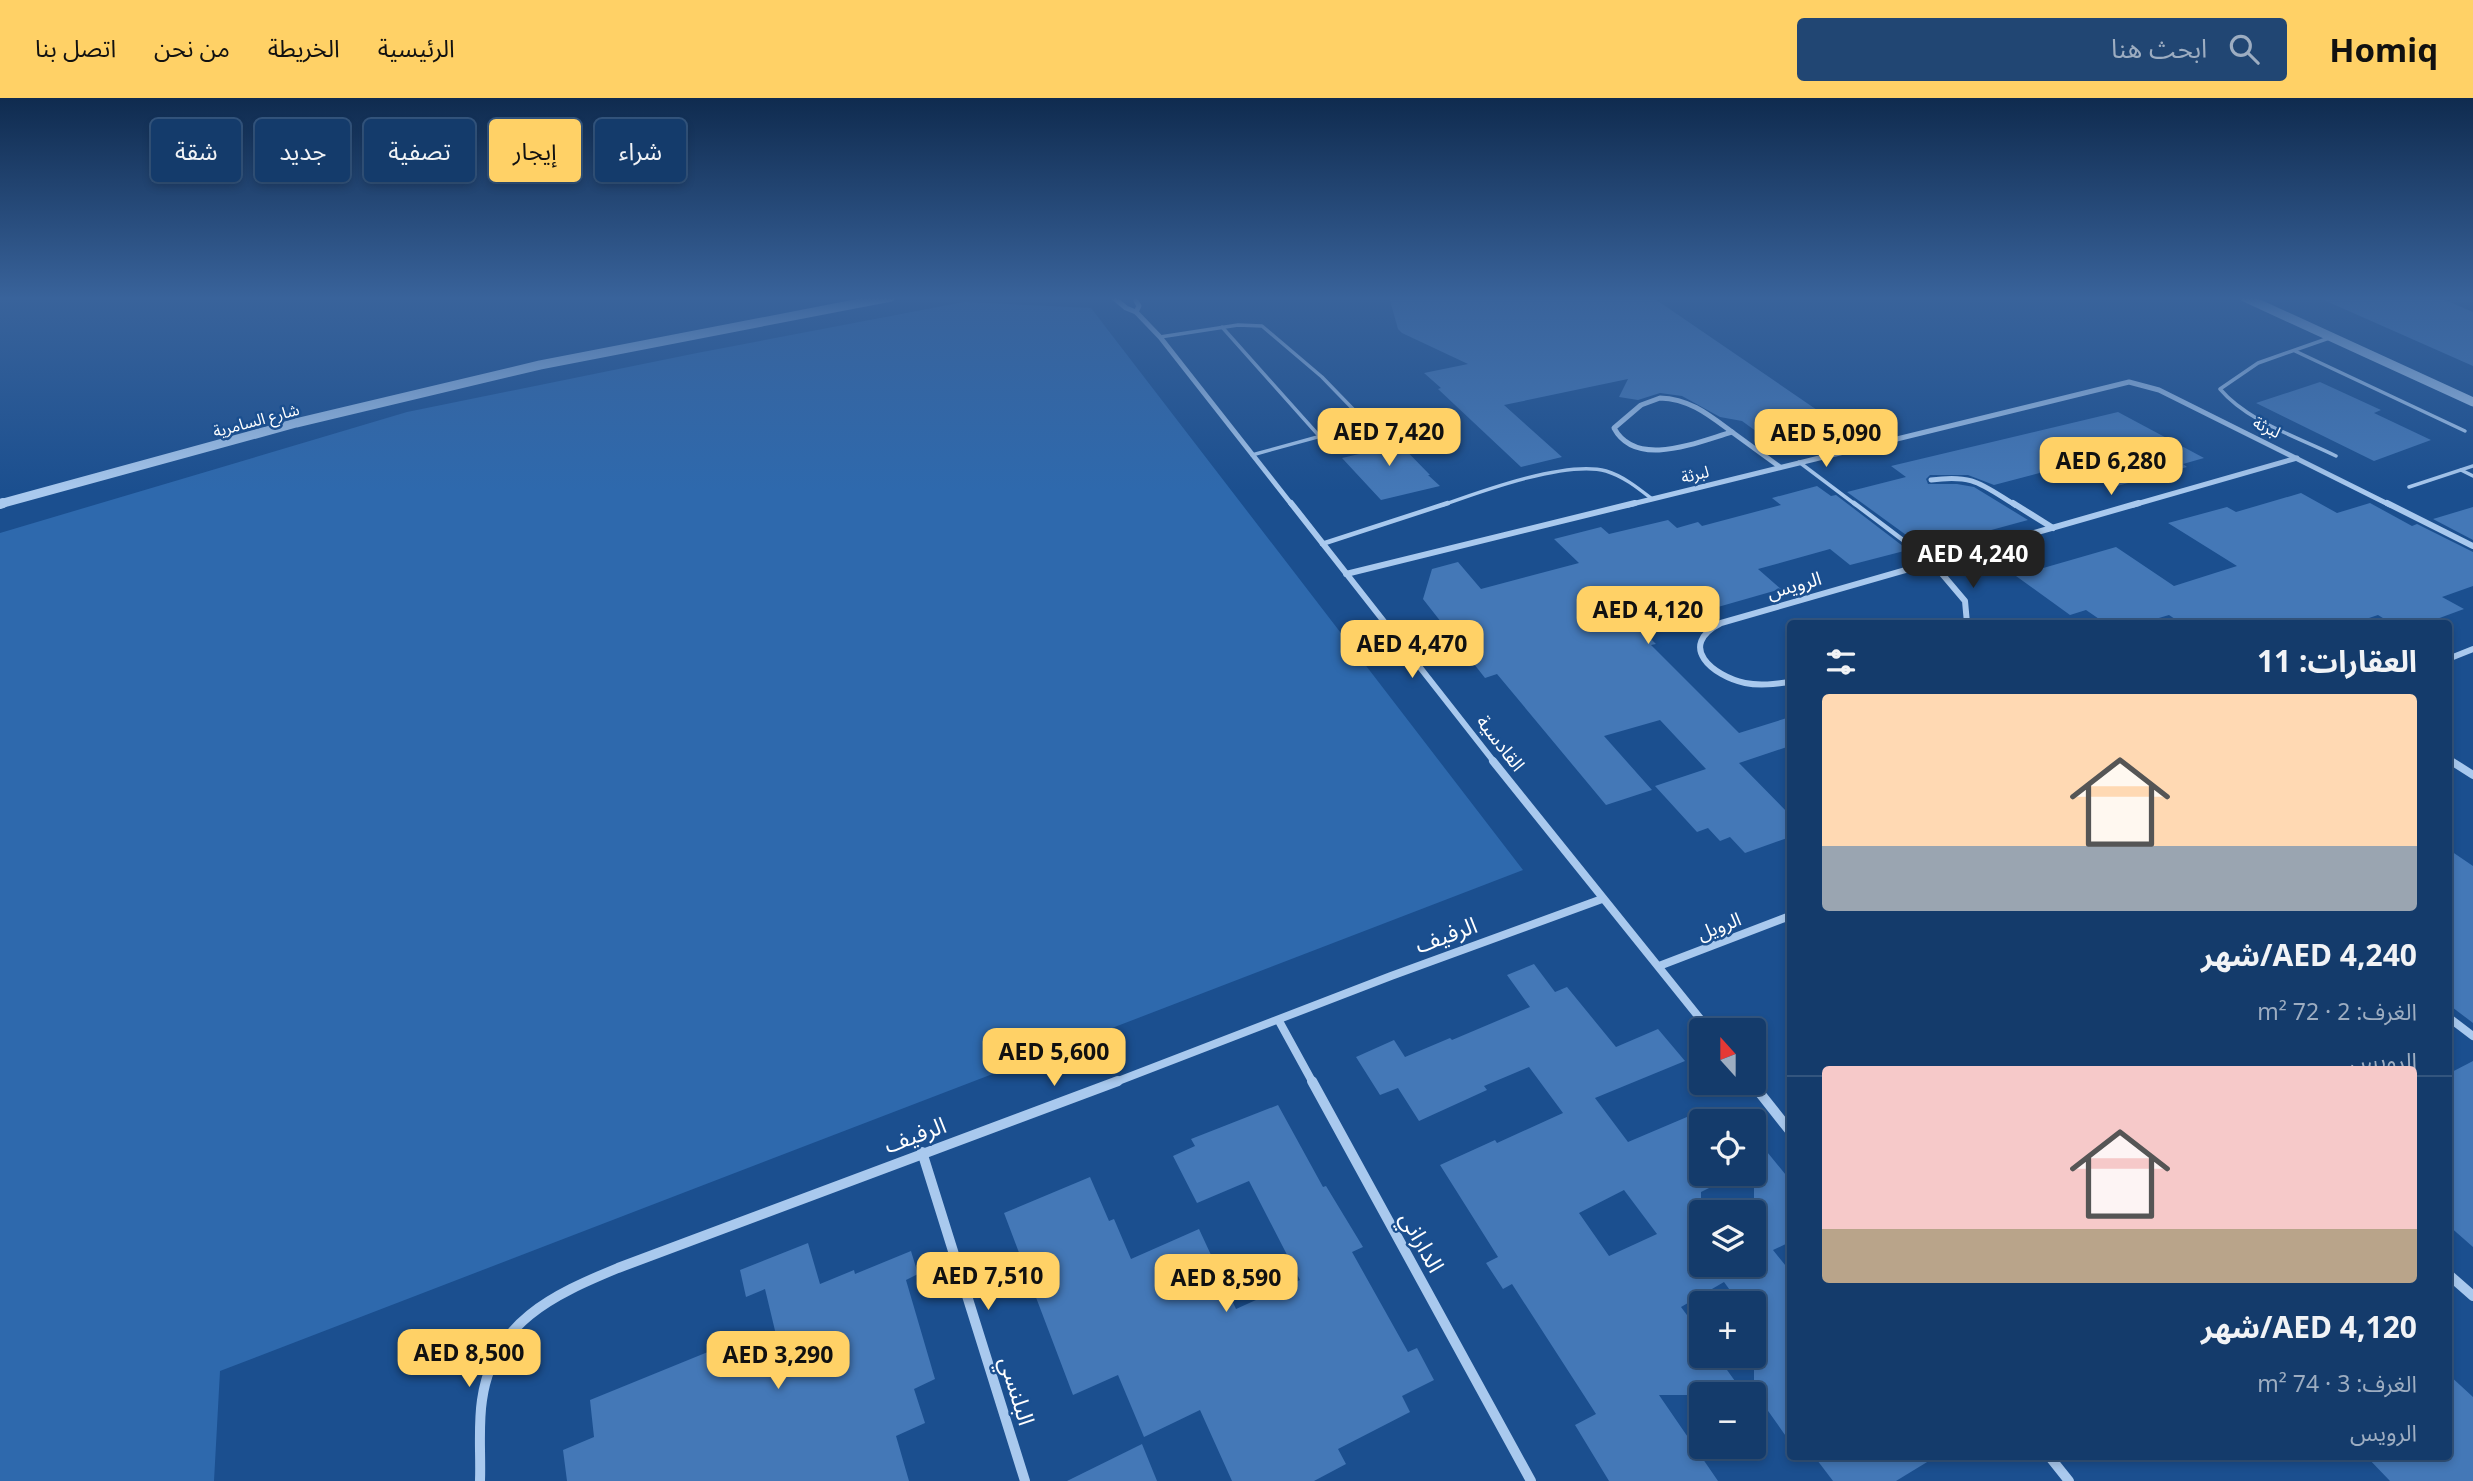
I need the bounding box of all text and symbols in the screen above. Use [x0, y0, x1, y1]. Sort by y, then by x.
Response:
search box [1797, 18, 2287, 81]
text: Homiq [2329, 27, 2438, 72]
text: ابحث هنا [2111, 30, 2207, 66]
icon: search [2225, 30, 2263, 68]
text: اتصل بنا [35, 31, 116, 64]
text: من نحن [154, 31, 230, 64]
text: الخريطة [268, 31, 340, 64]
text: الرئيسية [378, 31, 455, 64]
chip: شقة [151, 119, 241, 182]
chip: جديد [255, 119, 350, 182]
chip: تصفية [364, 119, 475, 182]
chip: إيجار [489, 119, 581, 182]
chip: شراء [595, 119, 686, 182]
street label: شارع السامرية [210, 398, 302, 444]
pin: AED 7,420 [1309, 408, 1469, 468]
pin: AED 5,090 [1746, 410, 1906, 469]
street label: لبرثة [2250, 411, 2284, 443]
text: AED 7,420 [1334, 415, 1444, 447]
text: AED 5,090 [1771, 416, 1881, 448]
pin: AED 6,280 [2031, 438, 2191, 497]
text: AED 6,280 [2056, 444, 2166, 476]
street label: لبرثة [1679, 460, 1711, 488]
pin: AED 4,240 [1893, 531, 2053, 590]
text: AED 4,240 [1918, 537, 2028, 569]
street label: الرويس [1764, 565, 1824, 605]
pin: AED 4,120 [1568, 587, 1728, 646]
text: AED 4,120 [1593, 593, 1703, 625]
pin: AED 4,470 [1332, 620, 1492, 680]
text: AED 4,470 [1357, 627, 1467, 659]
text: العقارات: 11 [2257, 640, 2417, 681]
icon: filters [1822, 643, 1860, 681]
street label: القادسية [1471, 710, 1531, 776]
icon: home [2057, 739, 2183, 865]
street label: الرويل [1693, 906, 1745, 946]
street label: الرفيف [1410, 908, 1481, 960]
text: AED 4,240/شهر [2201, 934, 2417, 975]
text: الغرف: 2 · 72 m² [2257, 995, 2417, 1027]
north arrow [1689, 1018, 1766, 1096]
map controls [1689, 1018, 1766, 1459]
pin: AED 5,600 [974, 1028, 1134, 1088]
text: AED 5,600 [999, 1035, 1109, 1067]
text: الرويس [2350, 1044, 2417, 1076]
street label: الرفيف [879, 1108, 950, 1160]
button: locate [1689, 1109, 1766, 1186]
icon: home [2057, 1111, 2183, 1237]
button: layers [1689, 1200, 1766, 1277]
street label: الداراني [1391, 1205, 1453, 1279]
pin: AED 7,510 [908, 1252, 1068, 1312]
pin: AED 8,590 [1146, 1254, 1306, 1314]
text: AED 7,510 [933, 1259, 1043, 1291]
text: AED 8,590 [1171, 1261, 1281, 1293]
button: + [1689, 1291, 1766, 1368]
text: AED 4,120/شهر [2201, 1306, 2417, 1347]
pin: AED 8,500 [389, 1330, 549, 1389]
pin: AED 3,290 [698, 1332, 858, 1391]
text: AED 8,500 [414, 1336, 524, 1368]
text: AED 3,290 [723, 1338, 833, 1370]
street label: البلنسي [990, 1352, 1044, 1430]
text: الغرف: 3 · 74 m² [2257, 1367, 2417, 1399]
button: − [1689, 1382, 1766, 1459]
text: الرويس [2350, 1416, 2417, 1448]

